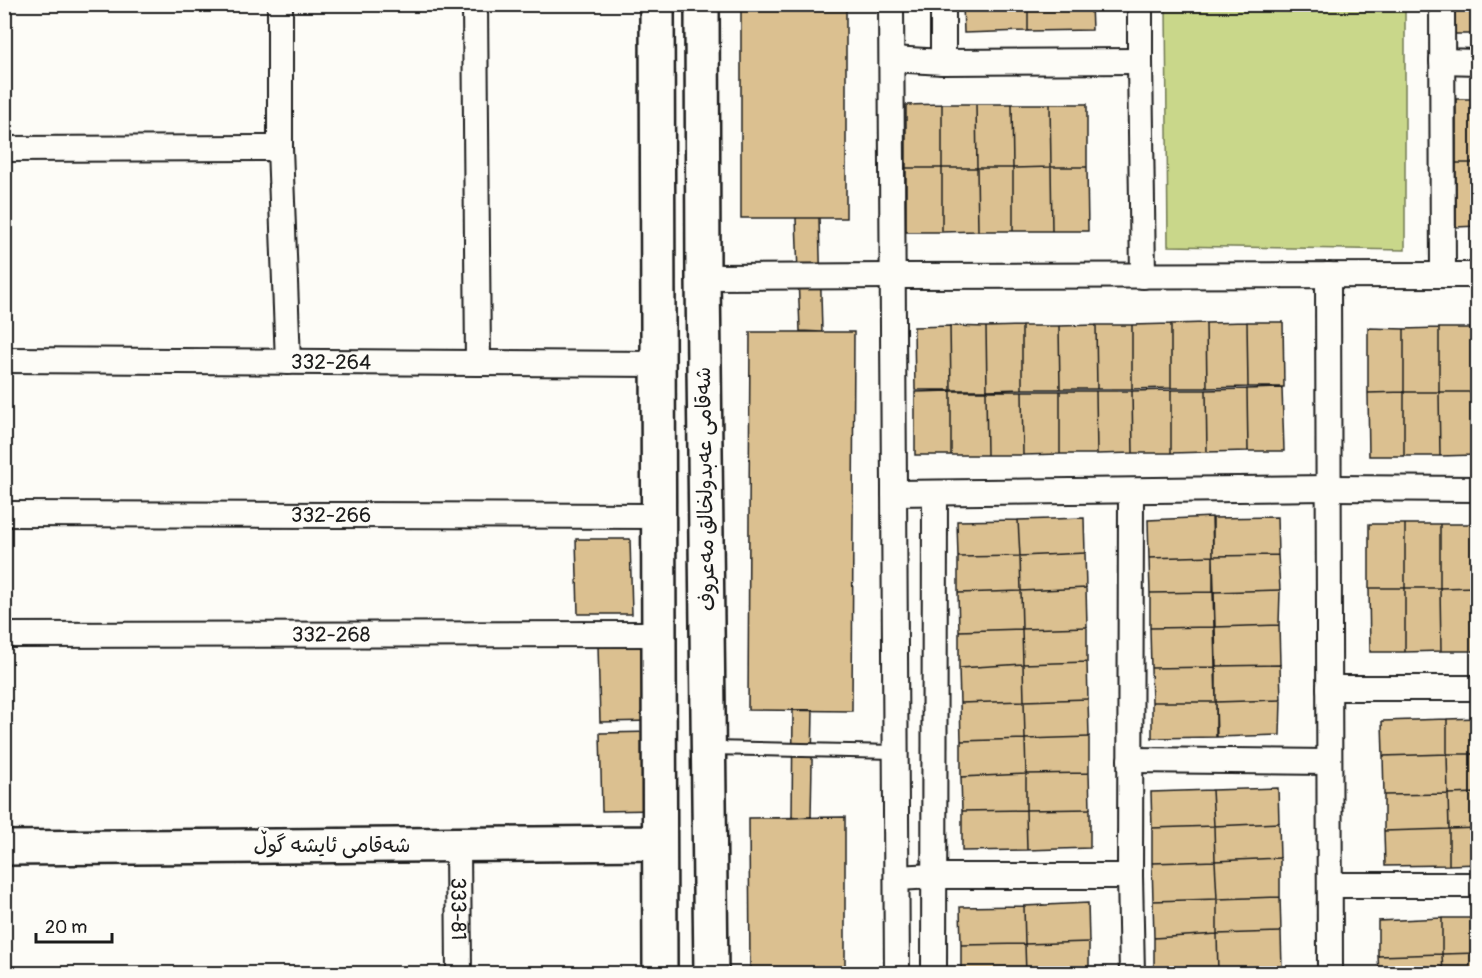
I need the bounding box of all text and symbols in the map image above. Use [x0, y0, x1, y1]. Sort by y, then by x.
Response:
street label: 332-264 [291, 349, 371, 376]
street label: شەقامی عەبدولخالق مەعروف [690, 367, 721, 611]
street label: 332-266 [291, 502, 371, 529]
street label: 332-268 [292, 621, 370, 649]
street label: شەقامی ئایشە گوڵ [254, 829, 410, 859]
street label: 333-81 [444, 877, 472, 941]
scale bar [36, 906, 112, 944]
text: 20 m [45, 916, 87, 939]

